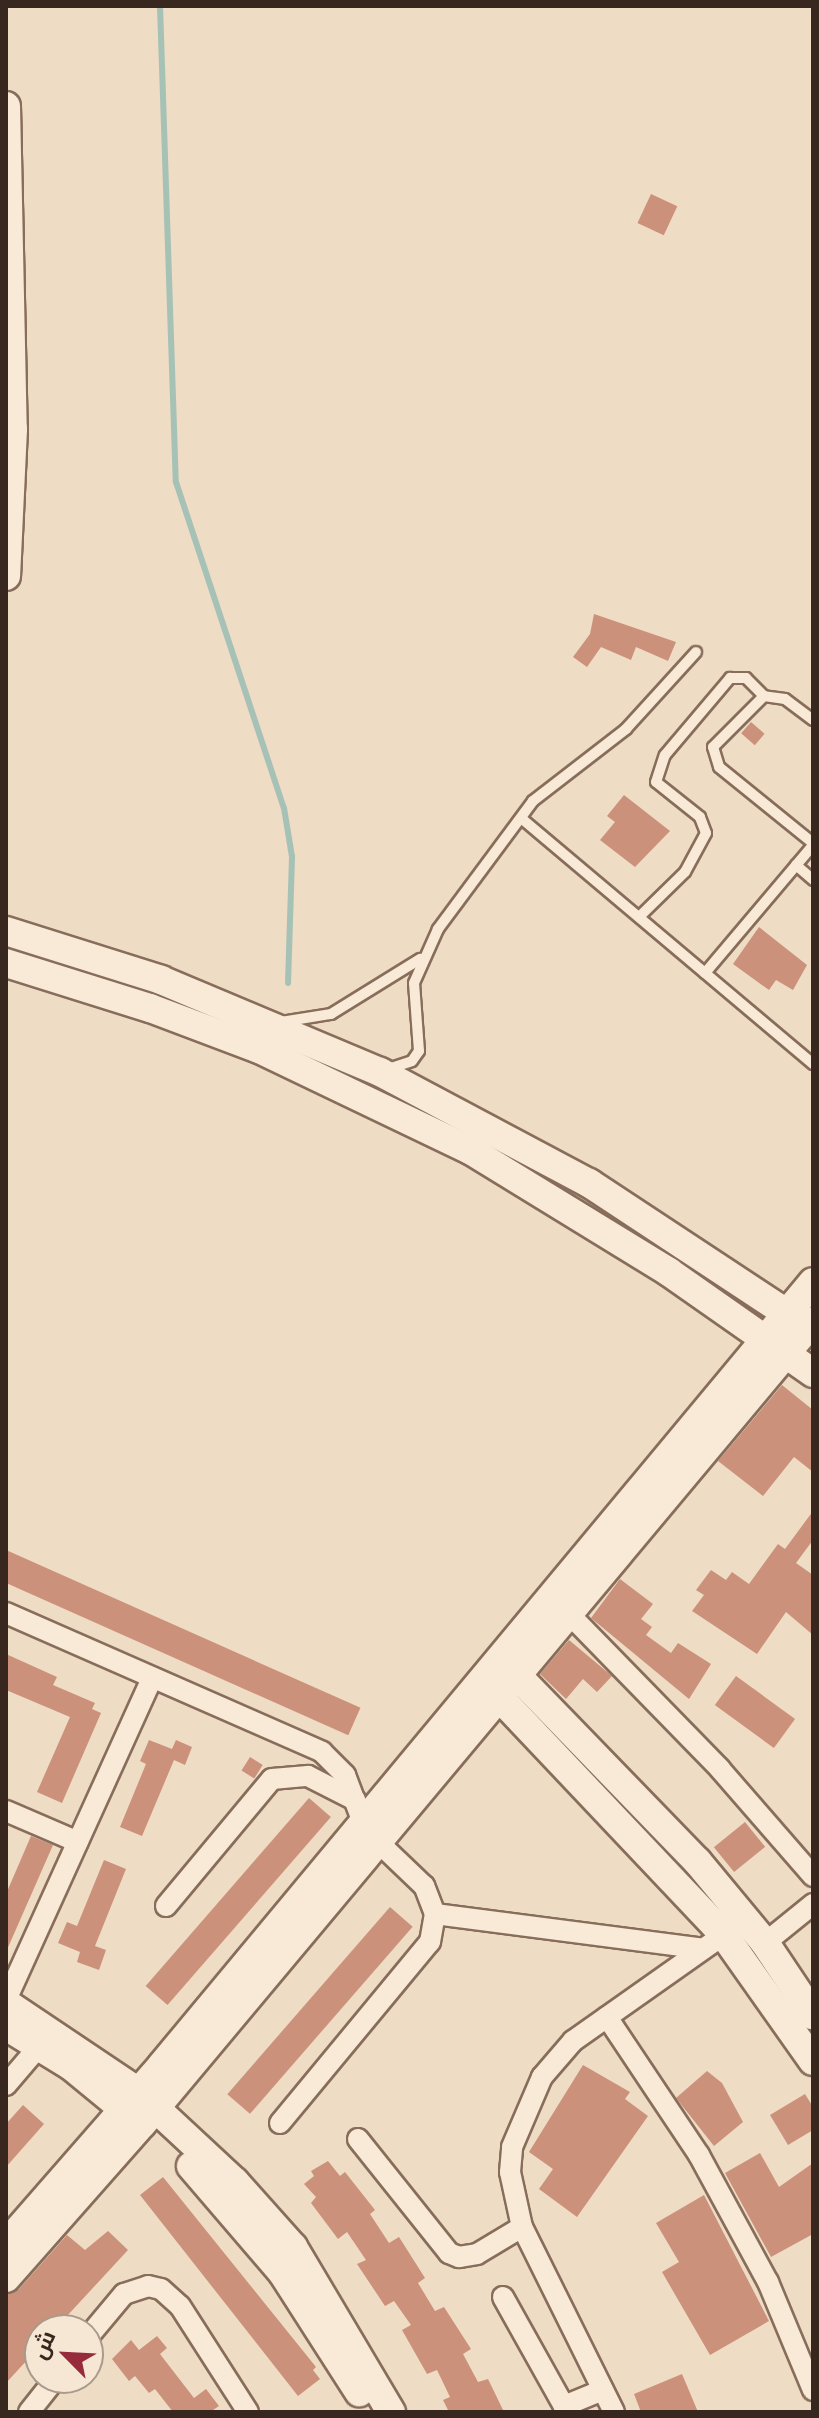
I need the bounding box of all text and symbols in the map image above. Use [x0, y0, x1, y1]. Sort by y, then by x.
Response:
north arrow [24, 2314, 104, 2394]
text: ش [25, 2326, 62, 2363]

